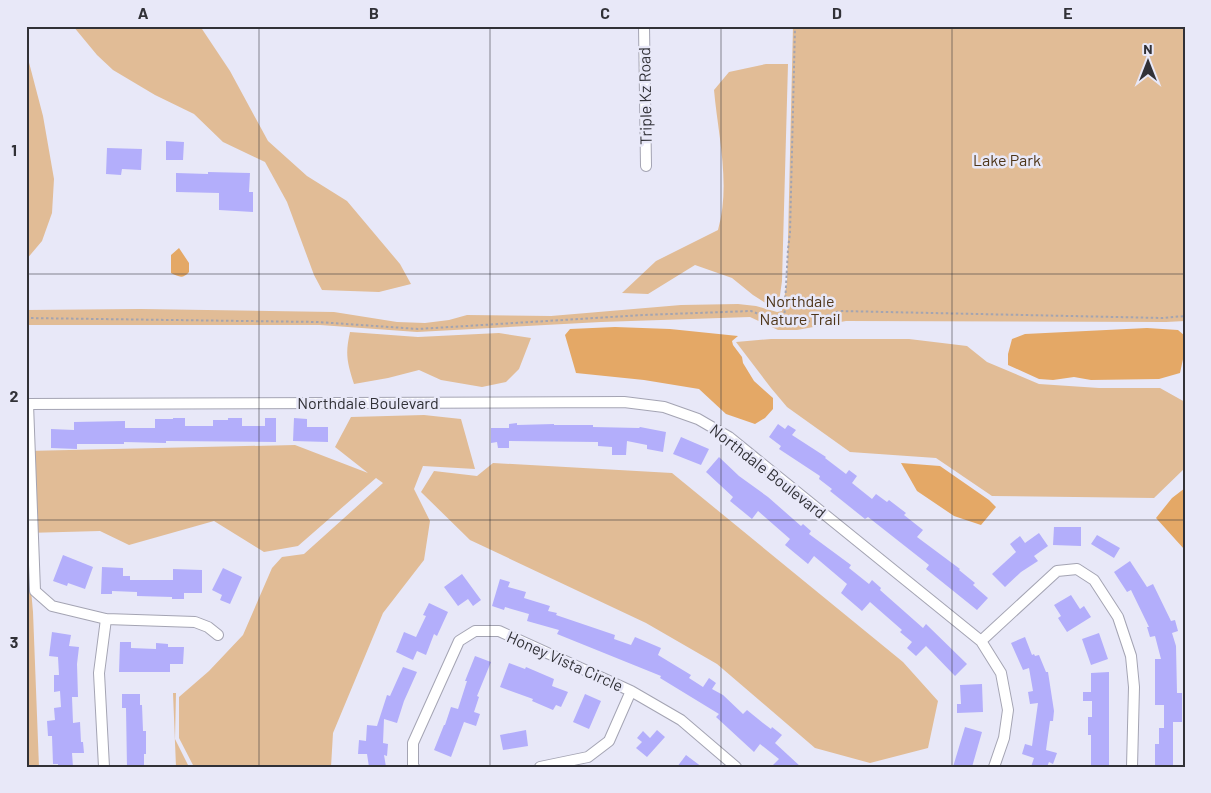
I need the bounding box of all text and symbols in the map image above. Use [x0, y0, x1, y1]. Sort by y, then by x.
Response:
text: A [138, 3, 149, 22]
text: B [369, 3, 379, 22]
text: C [600, 3, 610, 22]
text: D [832, 3, 842, 22]
text: E [1063, 3, 1073, 22]
north arrow [1124, 38, 1174, 88]
text: N [1143, 40, 1153, 57]
street label: Triple Kz Road [634, 47, 655, 145]
text: 1 [11, 140, 17, 159]
park label: Lake Park [973, 150, 1041, 169]
park label: Northdale Nature Trail [760, 291, 840, 328]
text: 2 [10, 386, 19, 405]
street label: Northdale Boulevard [297, 393, 439, 412]
street label: Northdale Boulevard [707, 420, 830, 522]
street label: Honey Vista Circle [504, 626, 626, 695]
text: 3 [10, 632, 18, 651]

